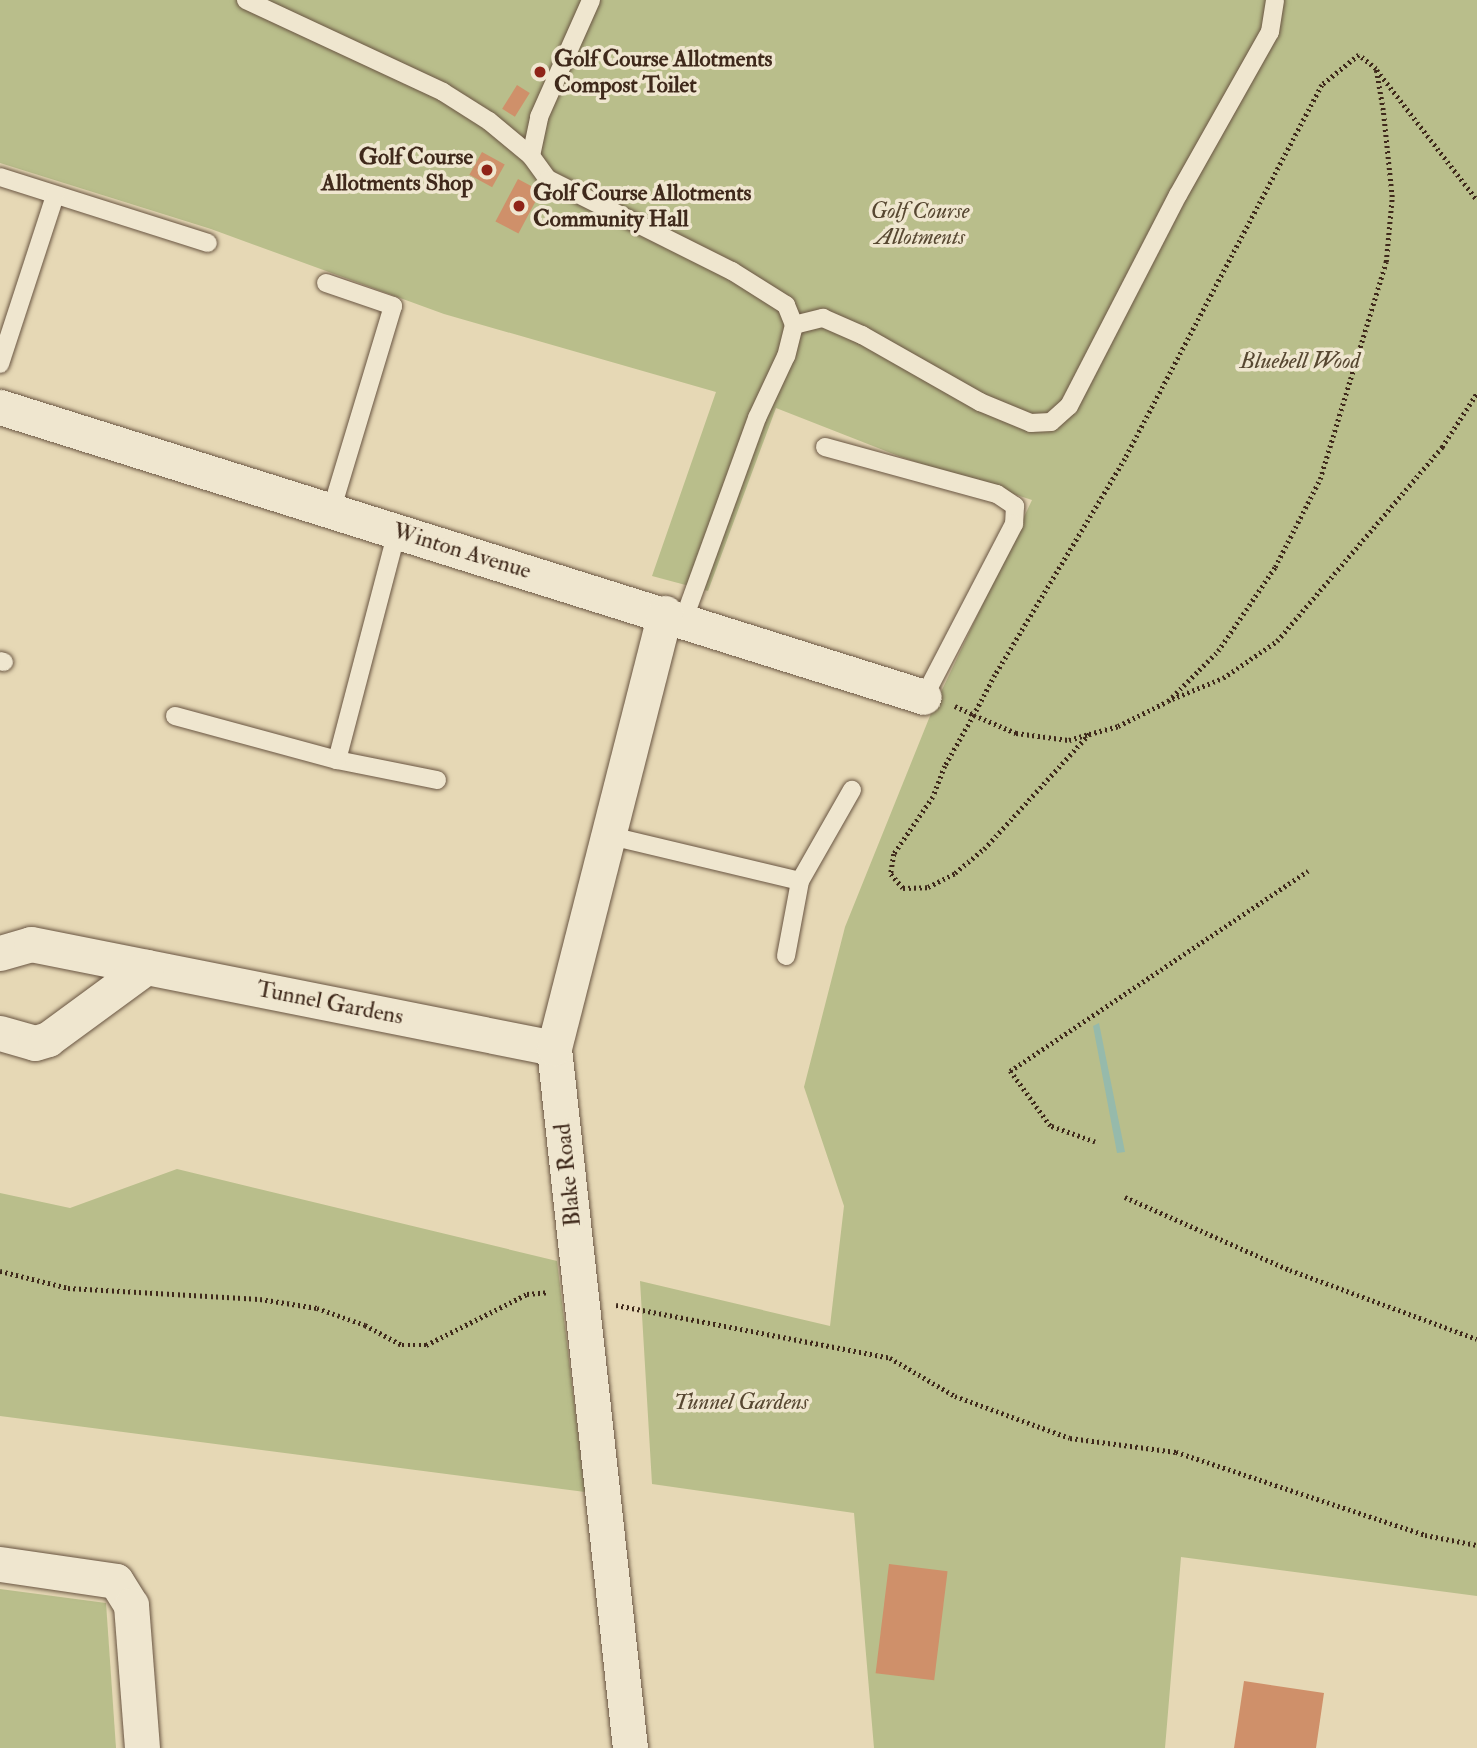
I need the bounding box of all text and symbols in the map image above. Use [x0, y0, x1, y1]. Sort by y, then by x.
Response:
place label: Golf Course Allotments Compost Toilet [554, 45, 772, 99]
marker: Golf Course Allotments Compost Toilet [532, 64, 548, 80]
place label: Golf Course Allotments Shop [321, 143, 473, 197]
marker: Golf Course Allotments Shop [479, 162, 495, 178]
place label: Golf Course Allotments Community Hall [533, 179, 751, 233]
park label: Golf Course Allotments [871, 197, 969, 251]
marker: Golf Course Allotments Community Hall [511, 198, 527, 214]
park label: Bluebell Wood [1240, 347, 1360, 375]
street label: Winton Avenue [390, 517, 534, 585]
street label: Tunnel Gardens [254, 975, 406, 1031]
street label: Blake Road [549, 1122, 587, 1228]
park label: Tunnel Gardens [674, 1388, 808, 1416]

